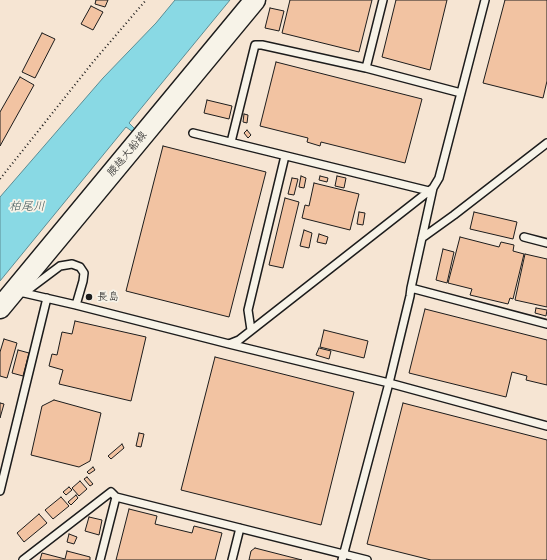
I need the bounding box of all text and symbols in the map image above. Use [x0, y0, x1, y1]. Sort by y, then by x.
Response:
street label: 腰越大船線 [104, 129, 150, 179]
water label: 柏尾川 [9, 200, 45, 214]
place label: 長島 [97, 290, 119, 304]
marker: 長島 [84, 292, 94, 302]

